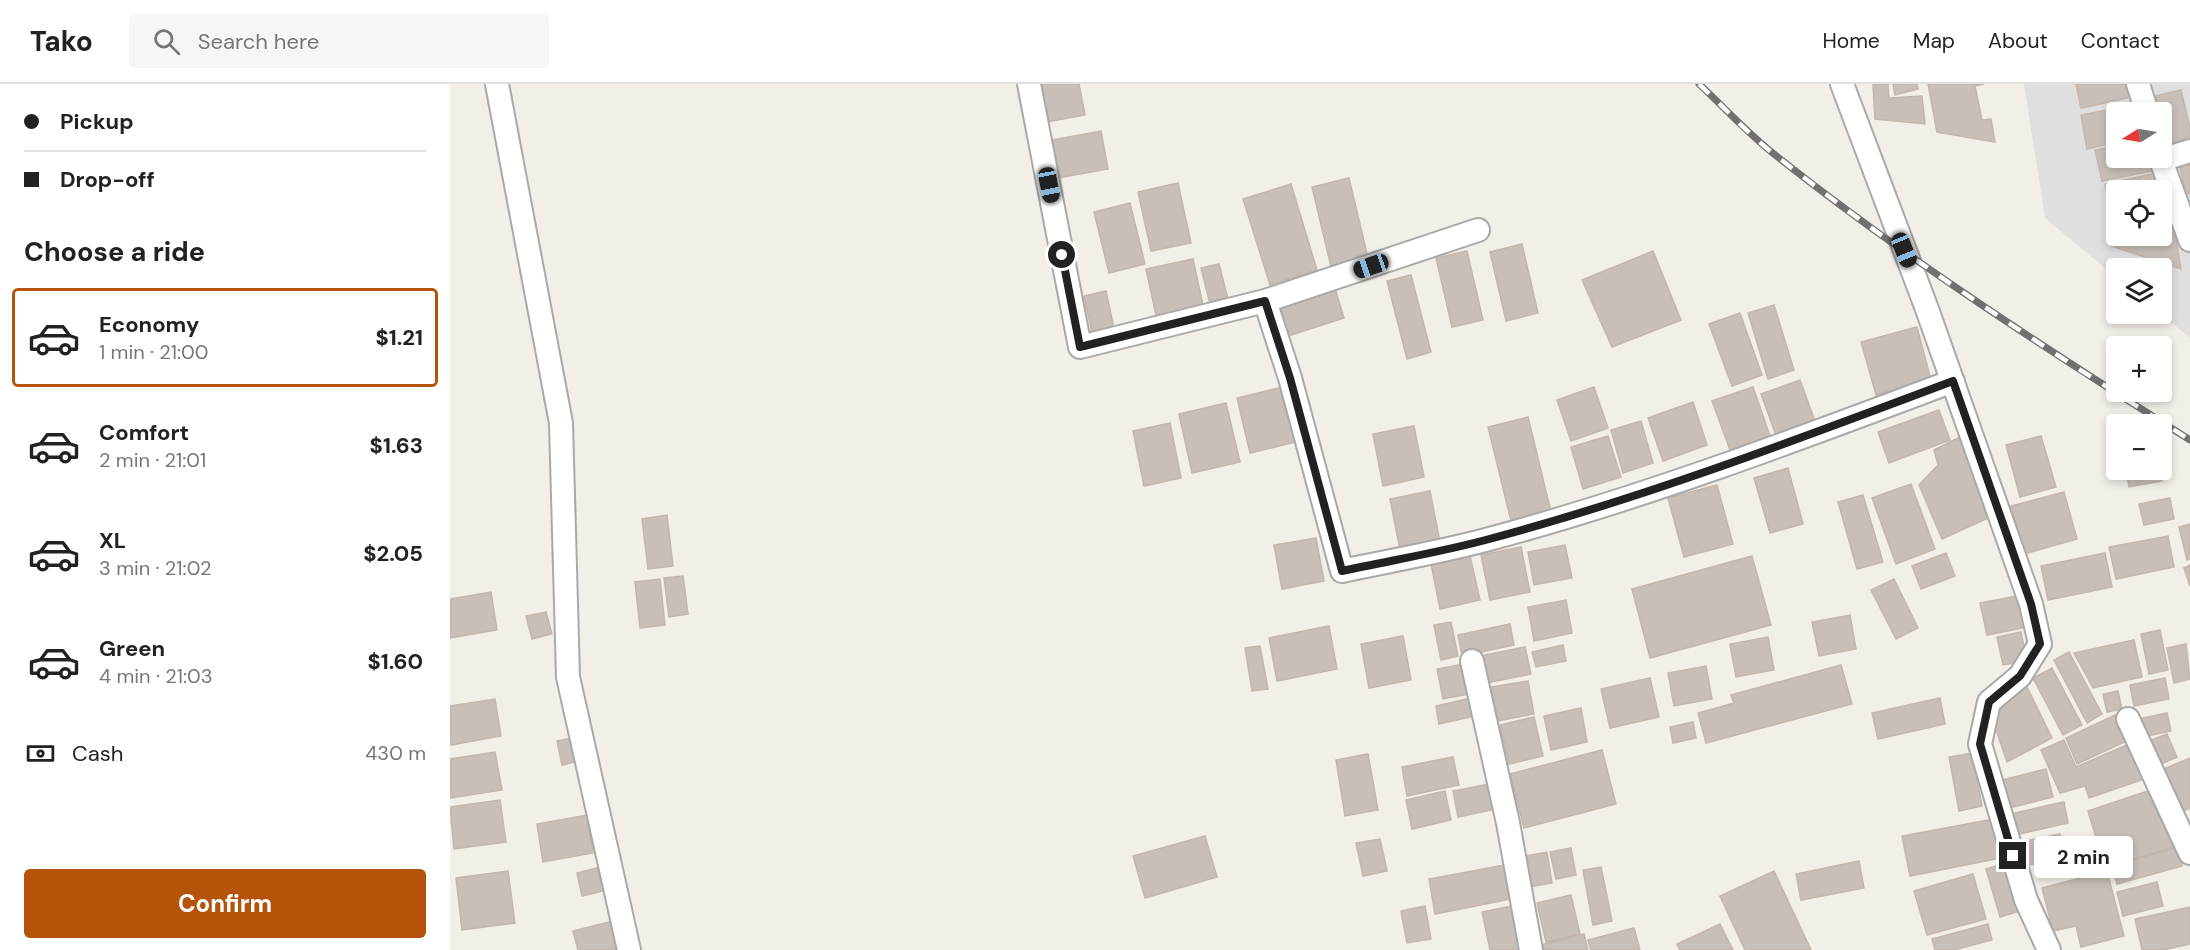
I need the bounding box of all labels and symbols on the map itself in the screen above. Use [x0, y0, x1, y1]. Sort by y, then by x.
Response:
north arrow [2106, 102, 2172, 168]
car [1037, 166, 1061, 204]
car [1889, 230, 1919, 270]
route start [1048, 241, 1075, 268]
car [1351, 252, 1391, 280]
callout: 2 min [2034, 835, 2133, 877]
route end [1999, 842, 2026, 869]

